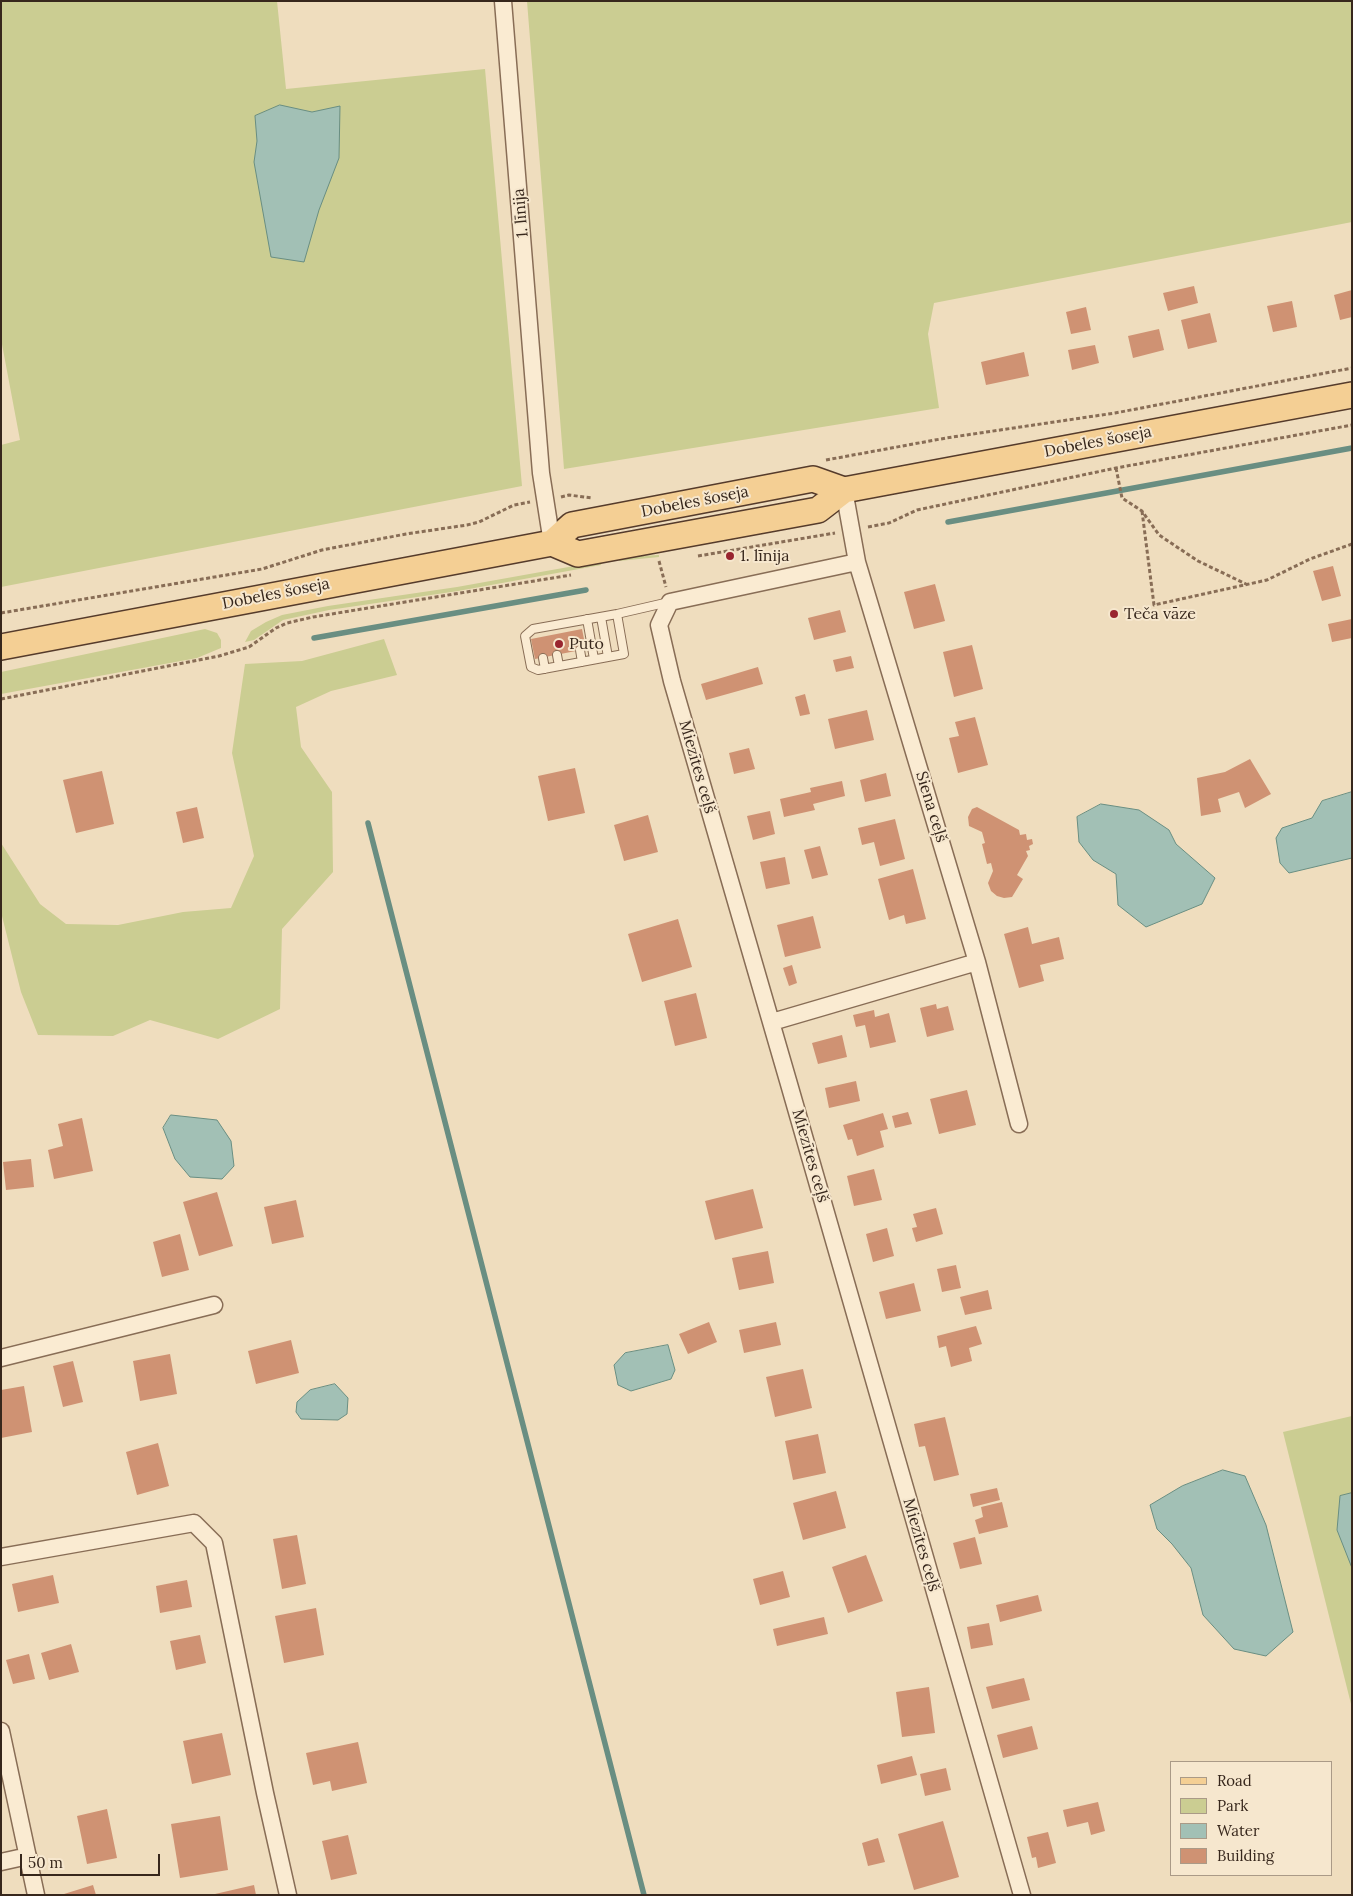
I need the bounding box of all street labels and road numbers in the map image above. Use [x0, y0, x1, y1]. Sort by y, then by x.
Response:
street label: 1. līnija [509, 188, 533, 238]
street label: Dobeles šoseja [1043, 422, 1153, 462]
street label: Dobeles šoseja [640, 482, 750, 522]
street label: Dobeles šoseja [221, 574, 331, 614]
street label: Miezītes ceļš [675, 718, 719, 816]
street label: Siena ceļš [911, 769, 951, 845]
street label: Miezītes ceļš [788, 1107, 832, 1205]
street label: Miezītes ceļš [899, 1496, 943, 1594]

